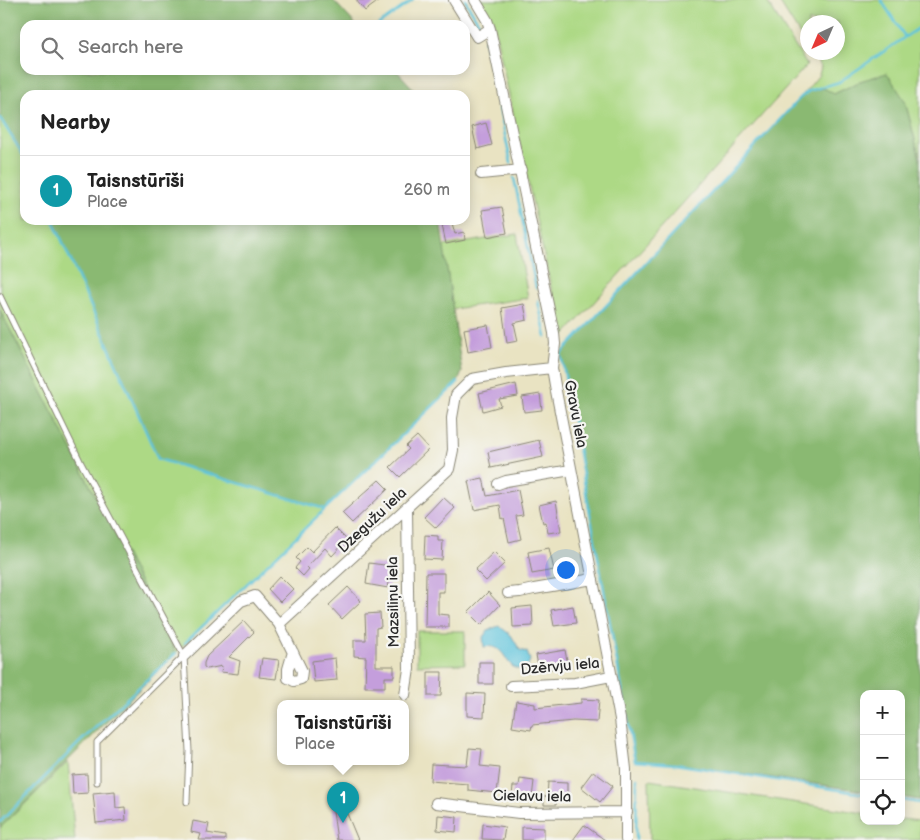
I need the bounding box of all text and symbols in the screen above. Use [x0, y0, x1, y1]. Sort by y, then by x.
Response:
north arrow [800, 15, 845, 60]
search box [20, 20, 470, 75]
icon: search [38, 34, 66, 62]
text: Search here [78, 36, 183, 59]
text: Nearby [40, 110, 110, 135]
text: Taisnstūrīši [87, 170, 184, 193]
text: 1 [53, 181, 59, 200]
text: 260 m [404, 181, 450, 200]
text: Place [87, 193, 128, 212]
street label: Gravu iela [560, 379, 591, 450]
street label: Dzegužu iela [334, 484, 411, 557]
street label: Mazsiliņu iela [383, 556, 404, 648]
your location [553, 557, 579, 583]
street label: Dzērvju iela [520, 654, 600, 679]
map controls [860, 690, 905, 825]
button: + [860, 690, 905, 735]
popup [277, 700, 409, 765]
text: Taisnstūrīši [294, 712, 392, 735]
text: Place [294, 735, 335, 754]
button: − [860, 735, 905, 780]
button: locate [860, 780, 905, 825]
pin: 1 [327, 782, 359, 823]
street label: Cielavu iela [493, 786, 571, 807]

